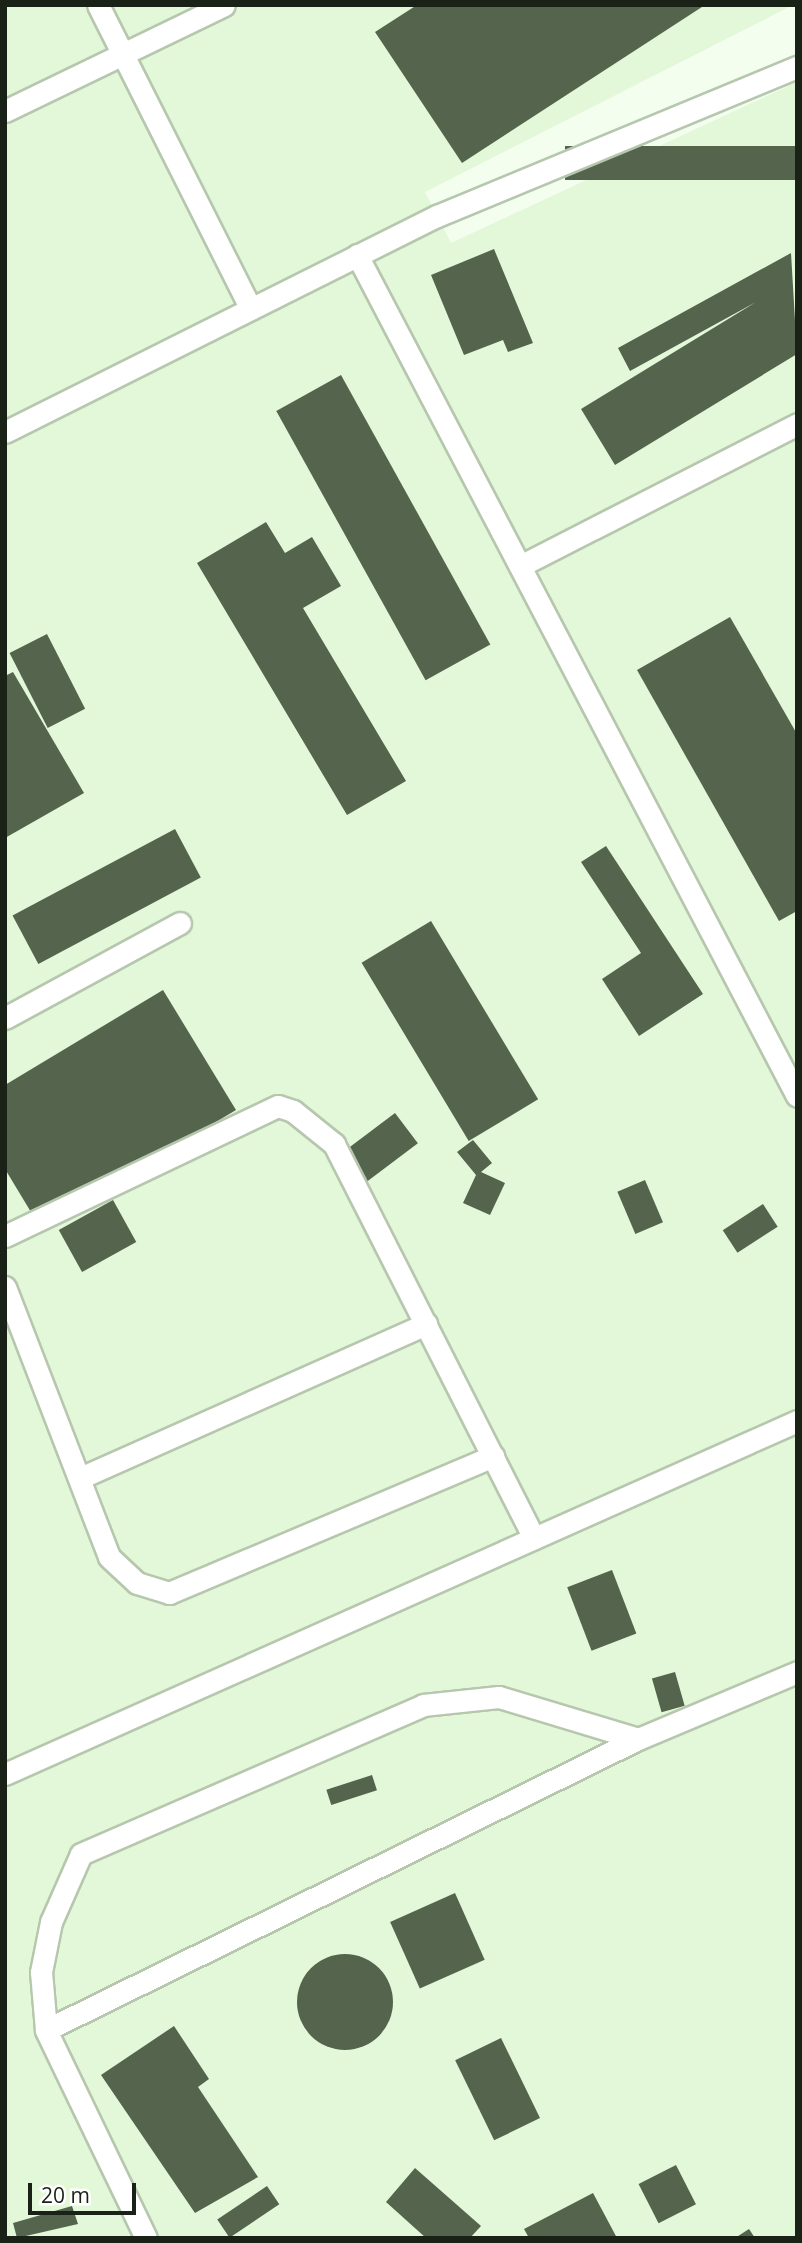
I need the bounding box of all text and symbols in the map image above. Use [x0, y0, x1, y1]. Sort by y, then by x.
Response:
scale bar [32, 2170, 140, 2214]
text: 20 m [41, 2181, 90, 2209]

